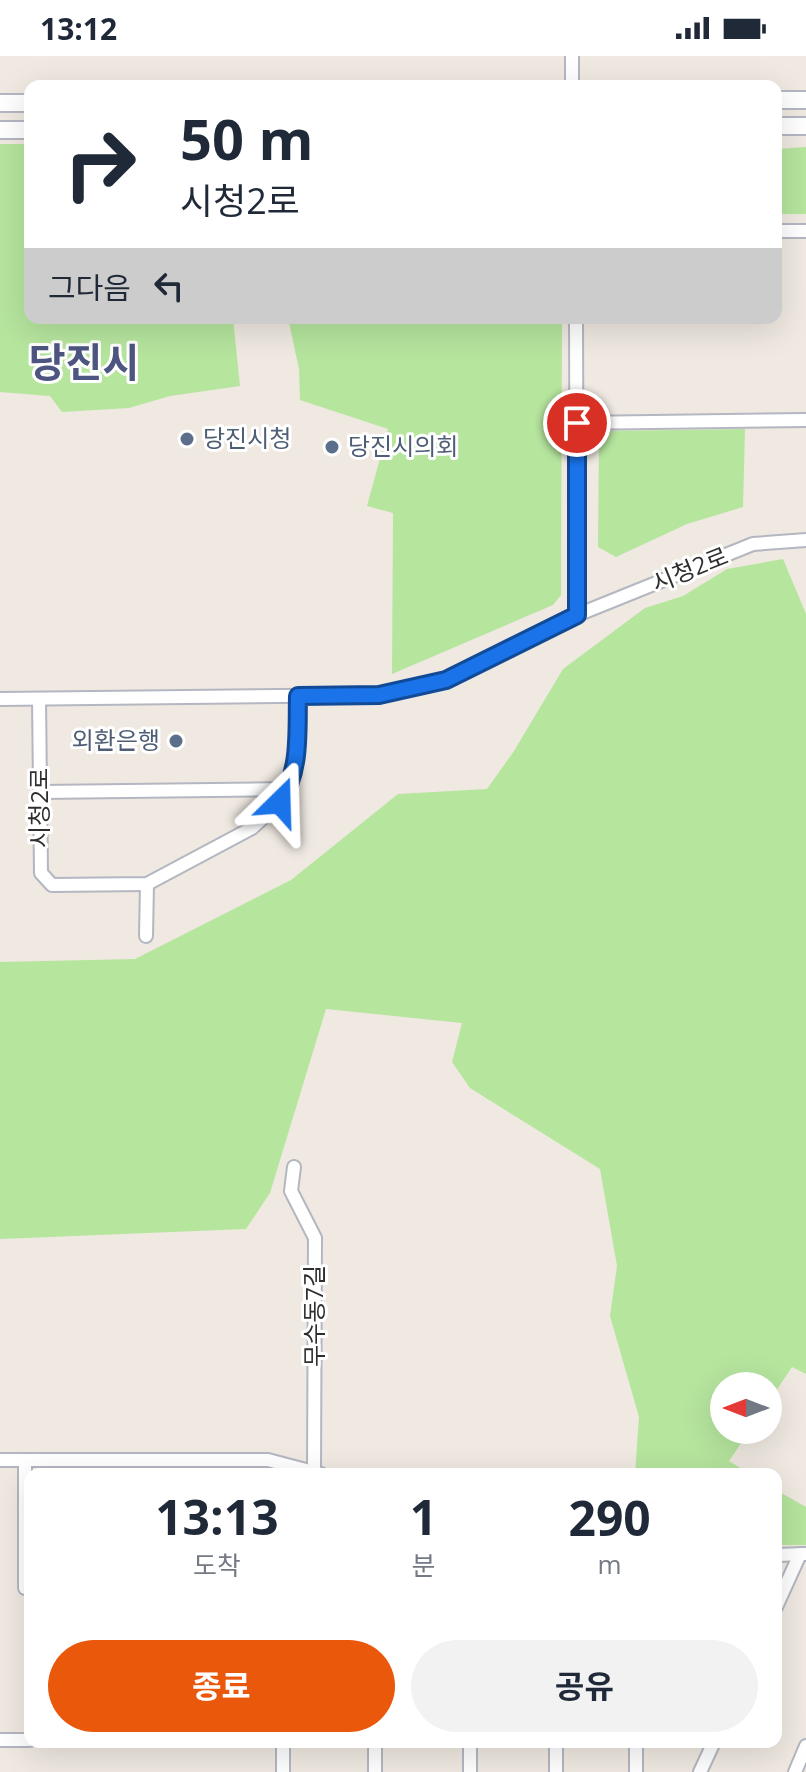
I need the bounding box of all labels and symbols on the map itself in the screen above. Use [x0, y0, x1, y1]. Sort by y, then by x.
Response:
district label: 당진시 [29, 334, 139, 389]
pin [543, 389, 611, 457]
place label: 당진시청 [203, 421, 291, 454]
place label: 당진시의회 [348, 429, 458, 462]
marker: 당진시청 [178, 430, 196, 448]
marker: 당진시의회 [323, 438, 341, 456]
street label: 시청2로 [646, 538, 733, 599]
place label: 외환은행 [72, 723, 160, 756]
marker: 외환은행 [167, 732, 185, 750]
position arrow [238, 760, 322, 844]
street label: 시청2로 [22, 768, 55, 848]
street label: 무수동7길 [297, 1265, 330, 1367]
north arrow [710, 1372, 782, 1444]

